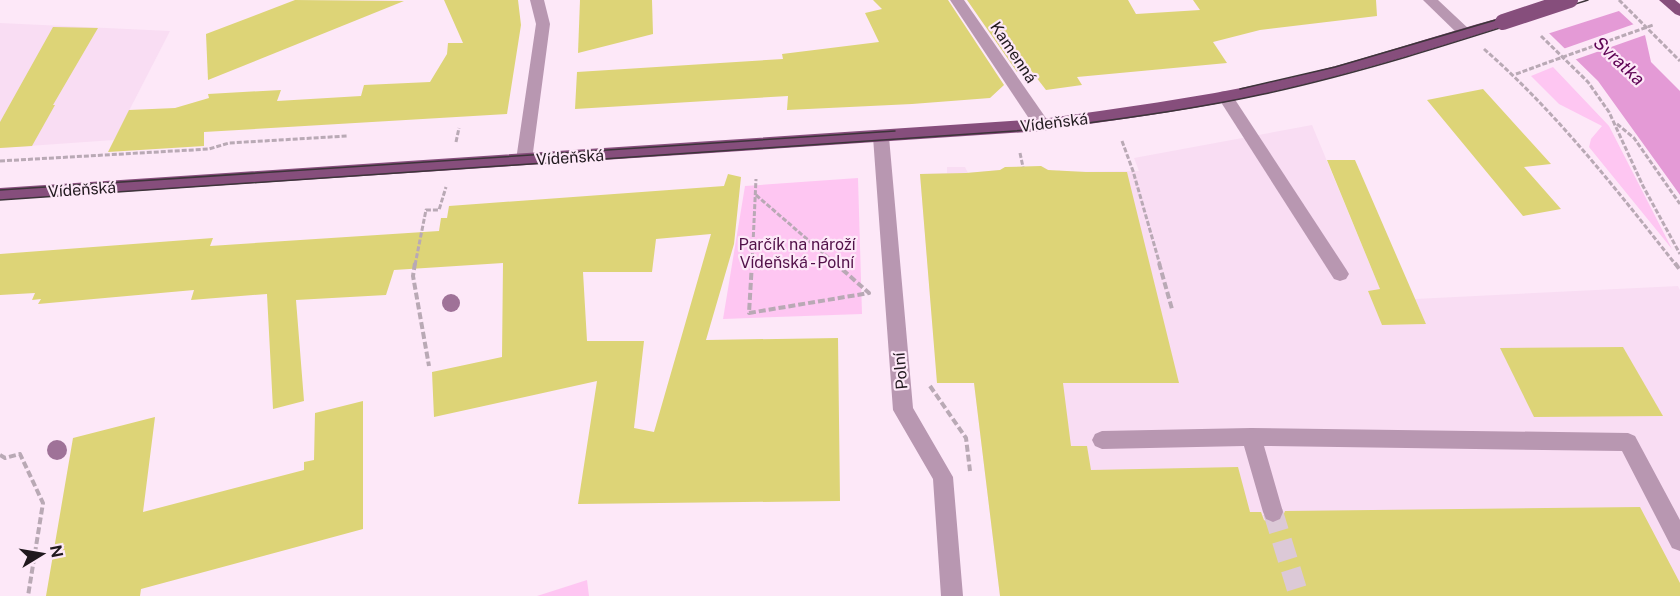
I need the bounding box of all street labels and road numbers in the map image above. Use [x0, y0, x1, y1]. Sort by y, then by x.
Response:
street label: Kamenná [986, 18, 1041, 87]
street label: Vídeňská [1019, 109, 1089, 136]
street label: Vídeňská [535, 146, 605, 169]
street label: Vídeňská [47, 178, 117, 201]
street label: Polní [889, 351, 912, 390]

